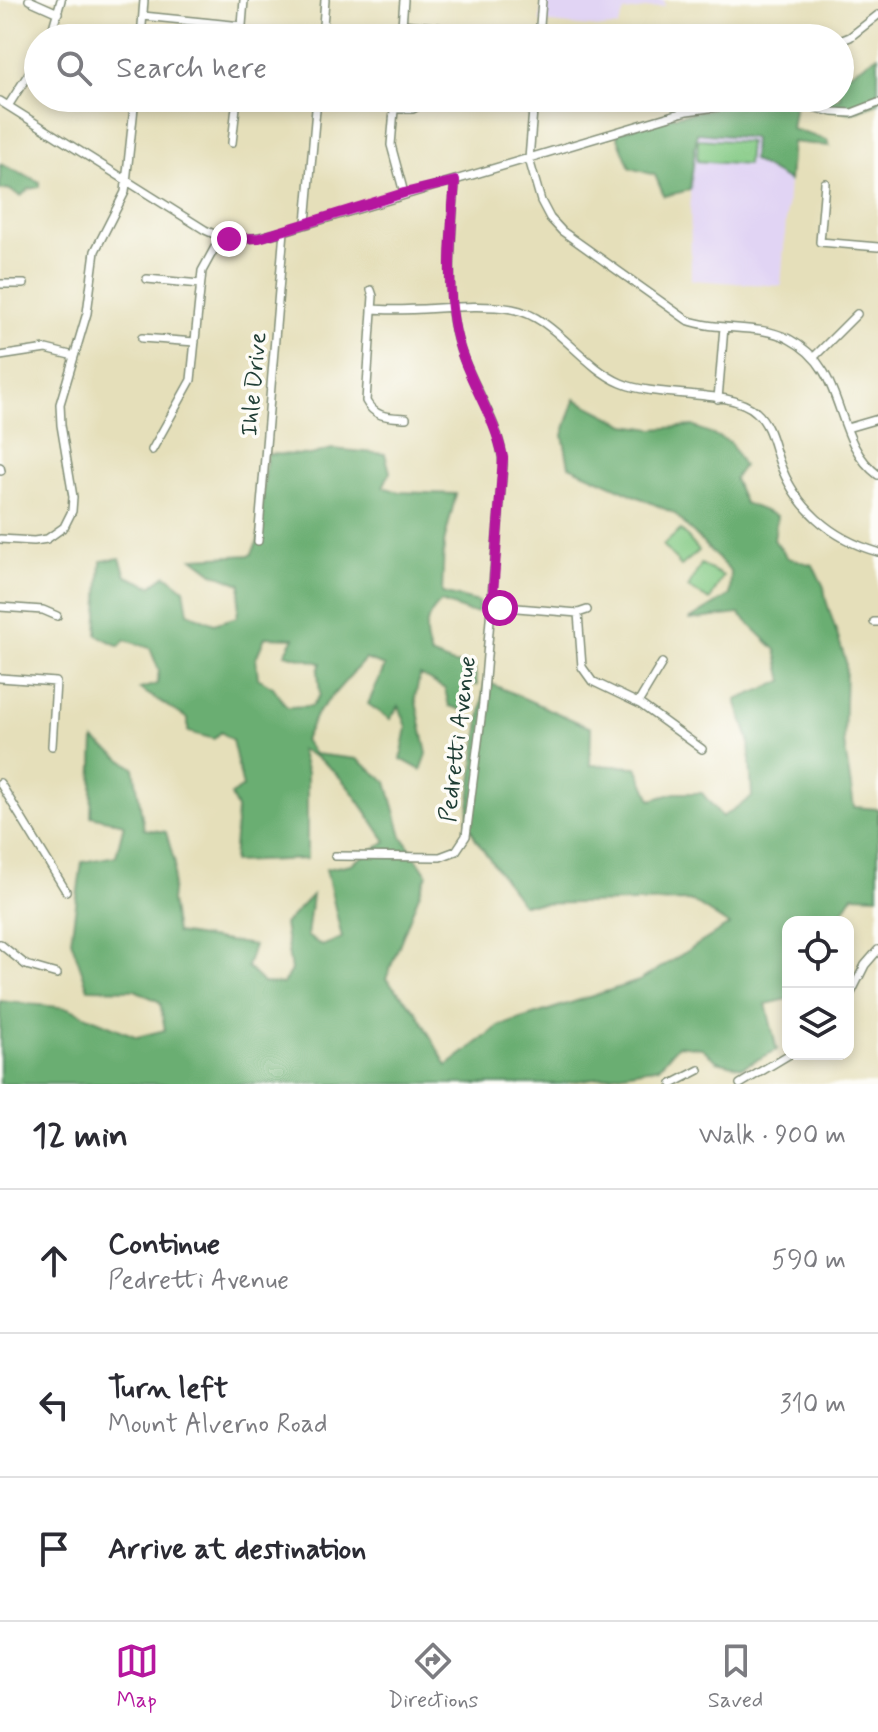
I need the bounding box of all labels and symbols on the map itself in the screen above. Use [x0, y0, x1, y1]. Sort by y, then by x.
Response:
route end [211, 221, 247, 257]
street label: Ihle Drive [235, 331, 274, 437]
route start [482, 590, 518, 626]
street label: Pedretti Avenue [433, 654, 484, 824]

